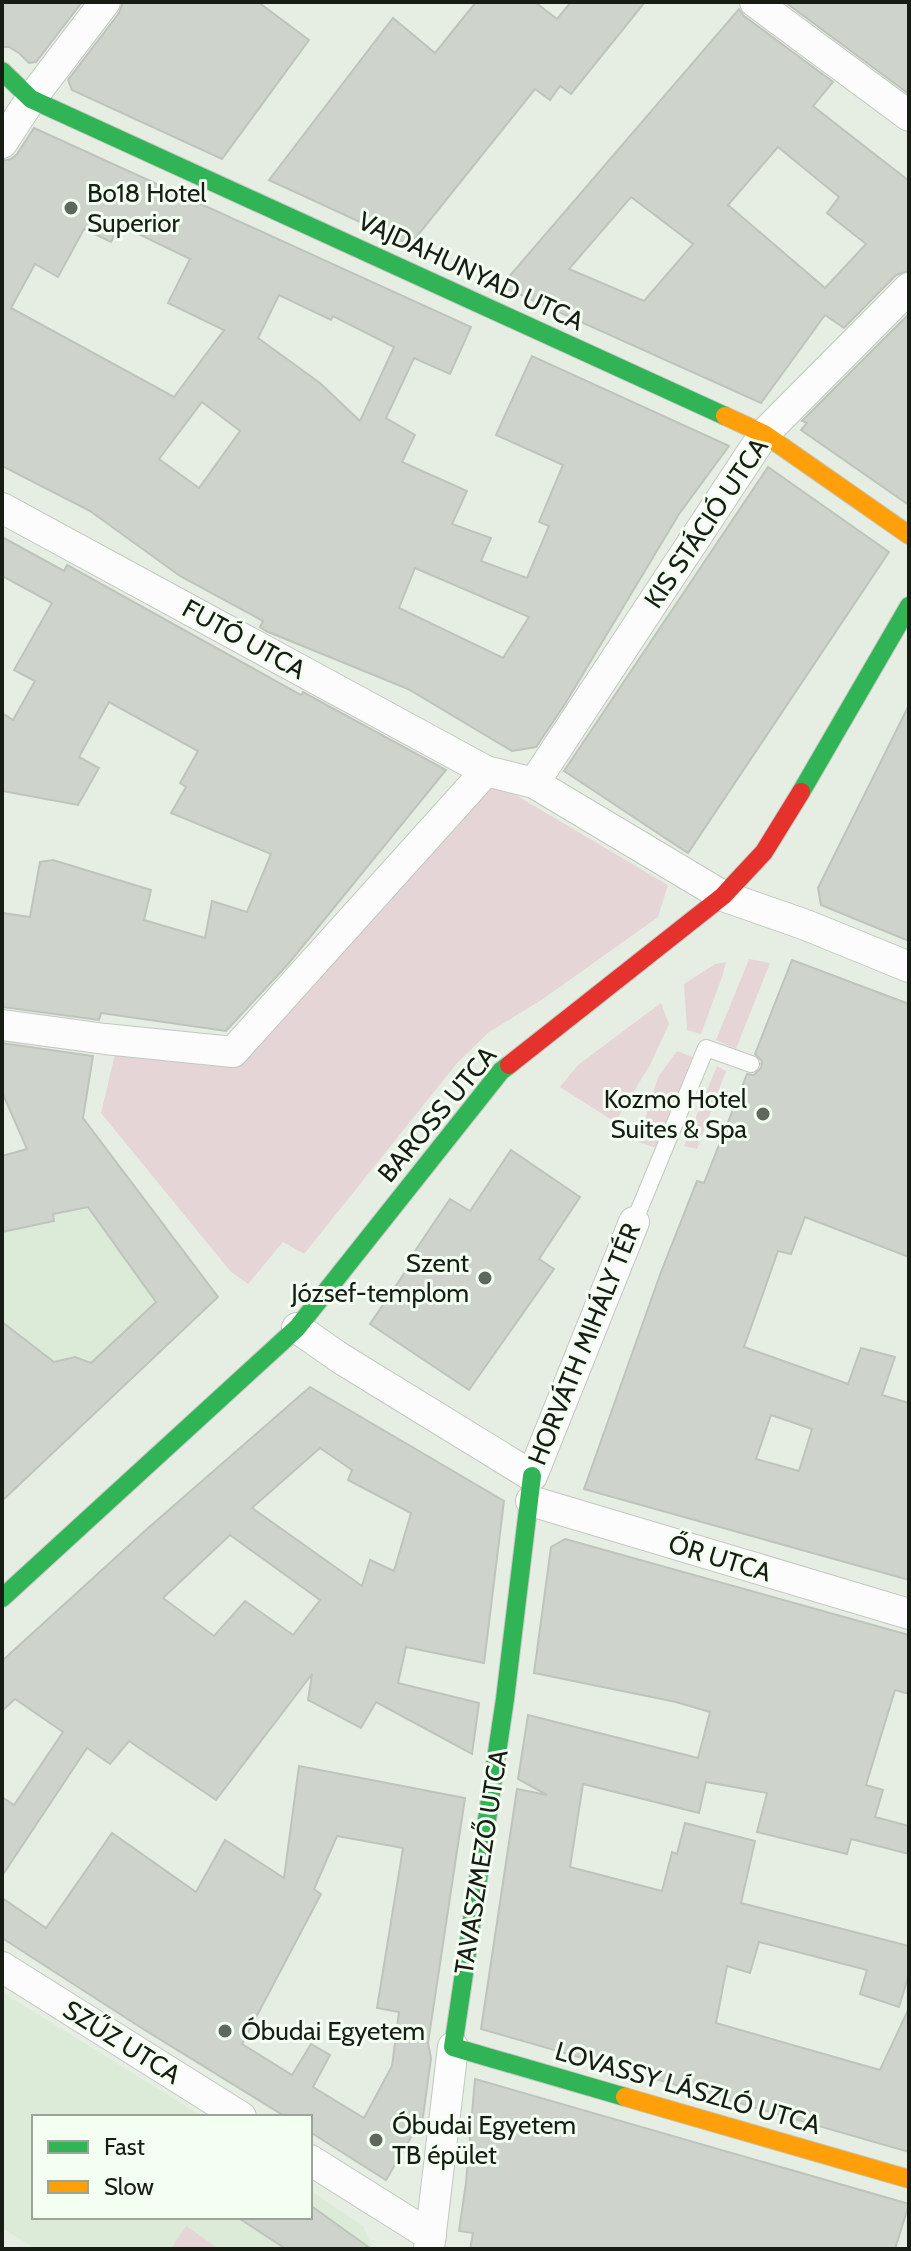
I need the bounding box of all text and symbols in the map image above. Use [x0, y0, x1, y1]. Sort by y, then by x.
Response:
place label: Bo18 Hotel Superior [87, 177, 206, 239]
marker: Bo18 Hotel Superior [62, 199, 80, 217]
street label: VAJDAHUNYAD UTCA [353, 205, 589, 337]
street label: KIS STÁCIÓ UTCA [637, 432, 775, 614]
street label: FUTÓ UTCA [177, 592, 311, 686]
street label: BAROSS UTCA [371, 1040, 503, 1188]
place label: Kozmo Hotel Suites & Spa [604, 1083, 748, 1145]
marker: Kozmo Hotel Suites & Spa [754, 1105, 772, 1123]
street label: HORVÁTH MIHÁLY TÉR [521, 1218, 647, 1470]
place label: Szent József-templom [290, 1247, 469, 1309]
marker: Szent József-templom [476, 1269, 494, 1287]
street label: ŐR UTCA [665, 1527, 775, 1589]
street label: TAVASZMEZŐ UTCA [447, 1747, 515, 1977]
street label: SZŰZ UTCA [57, 1993, 187, 2091]
place label: Óbudai Egyetem [241, 2015, 425, 2047]
marker: Óbudai Egyetem [216, 2022, 234, 2040]
street label: LOVASSY LÁSZLÓ UTCA [552, 2035, 824, 2141]
place label: Óbudai Egyetem TB épület [392, 2109, 576, 2171]
legend [32, 2115, 312, 2219]
marker: Óbudai Egyetem TB épület [367, 2131, 385, 2149]
text: Fast [104, 2132, 145, 2161]
text: Slow [104, 2172, 154, 2201]

